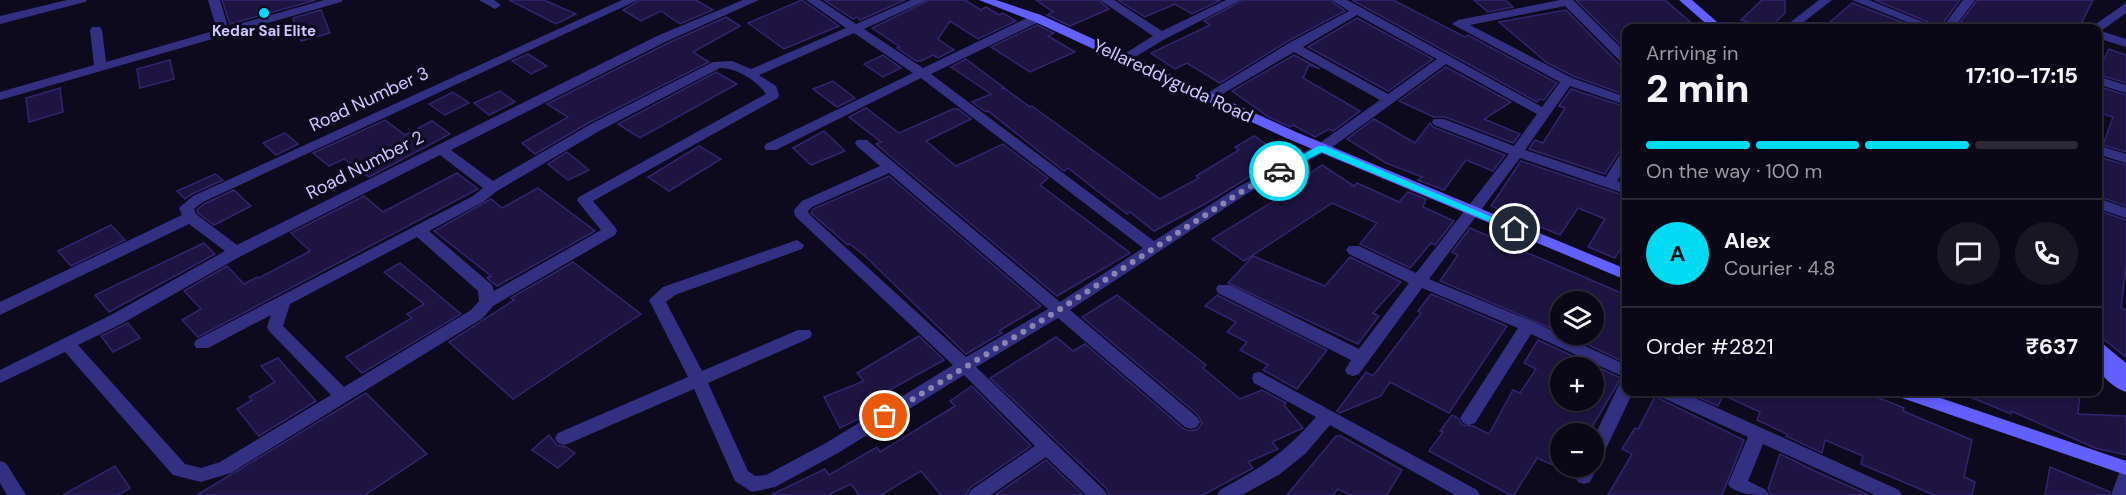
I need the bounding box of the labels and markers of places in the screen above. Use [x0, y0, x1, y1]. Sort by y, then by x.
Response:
marker: Kedar Sai Elite [257, 6, 271, 20]
place label: Kedar Sai Elite [212, 21, 316, 41]
pin [1489, 203, 1540, 254]
pin [859, 390, 910, 441]

